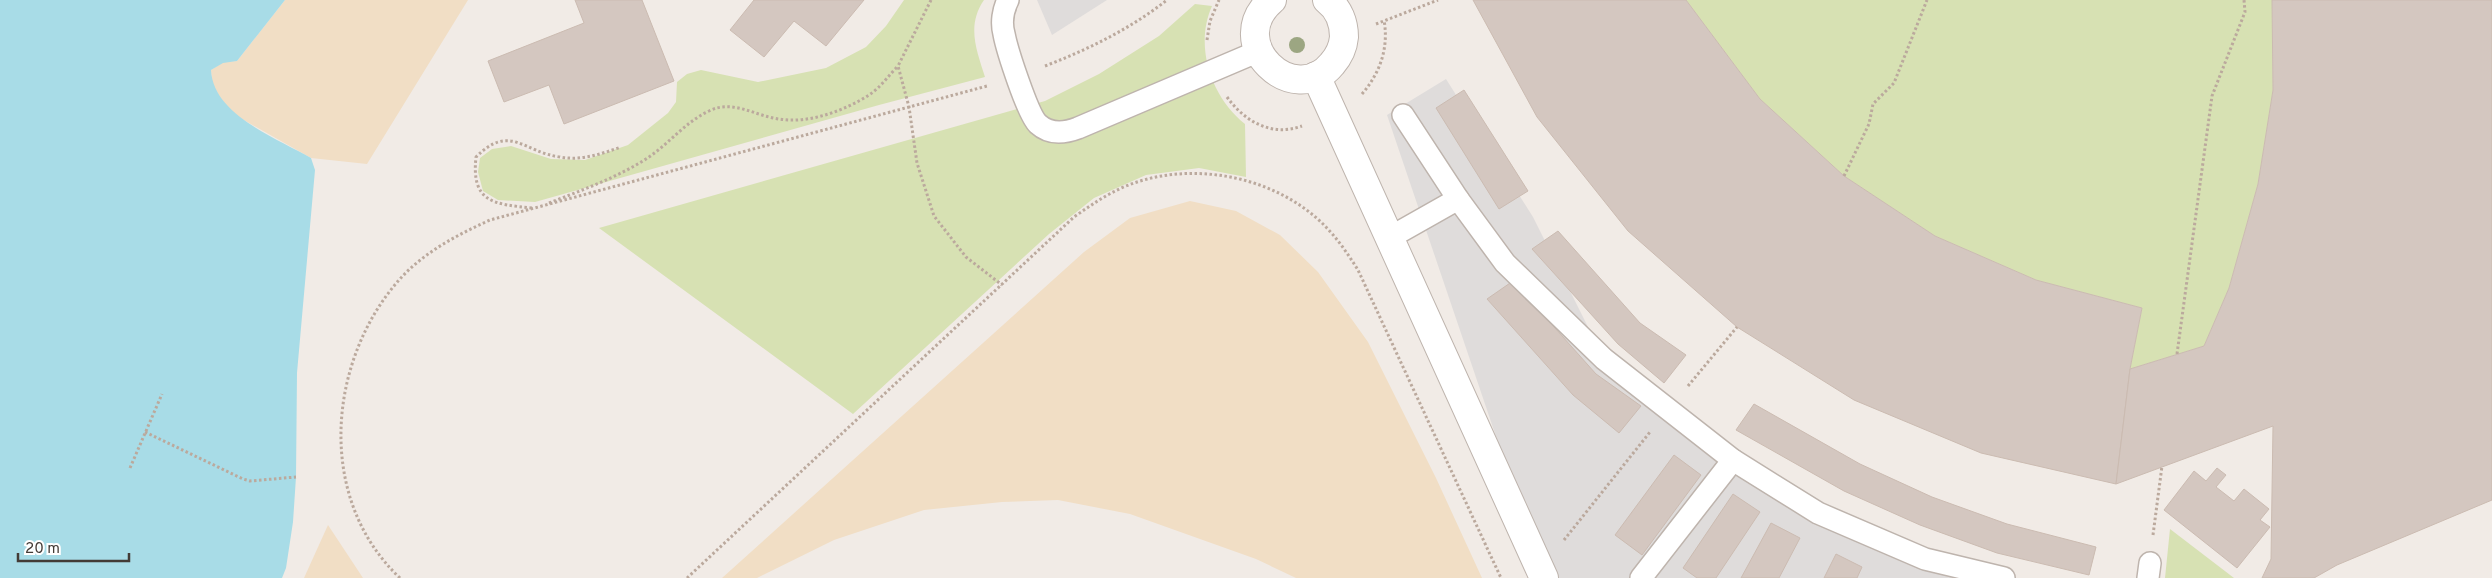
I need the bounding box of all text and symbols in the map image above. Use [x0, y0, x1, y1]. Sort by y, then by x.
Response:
scale bar [18, 530, 129, 562]
text: 20 m [25, 540, 60, 559]

